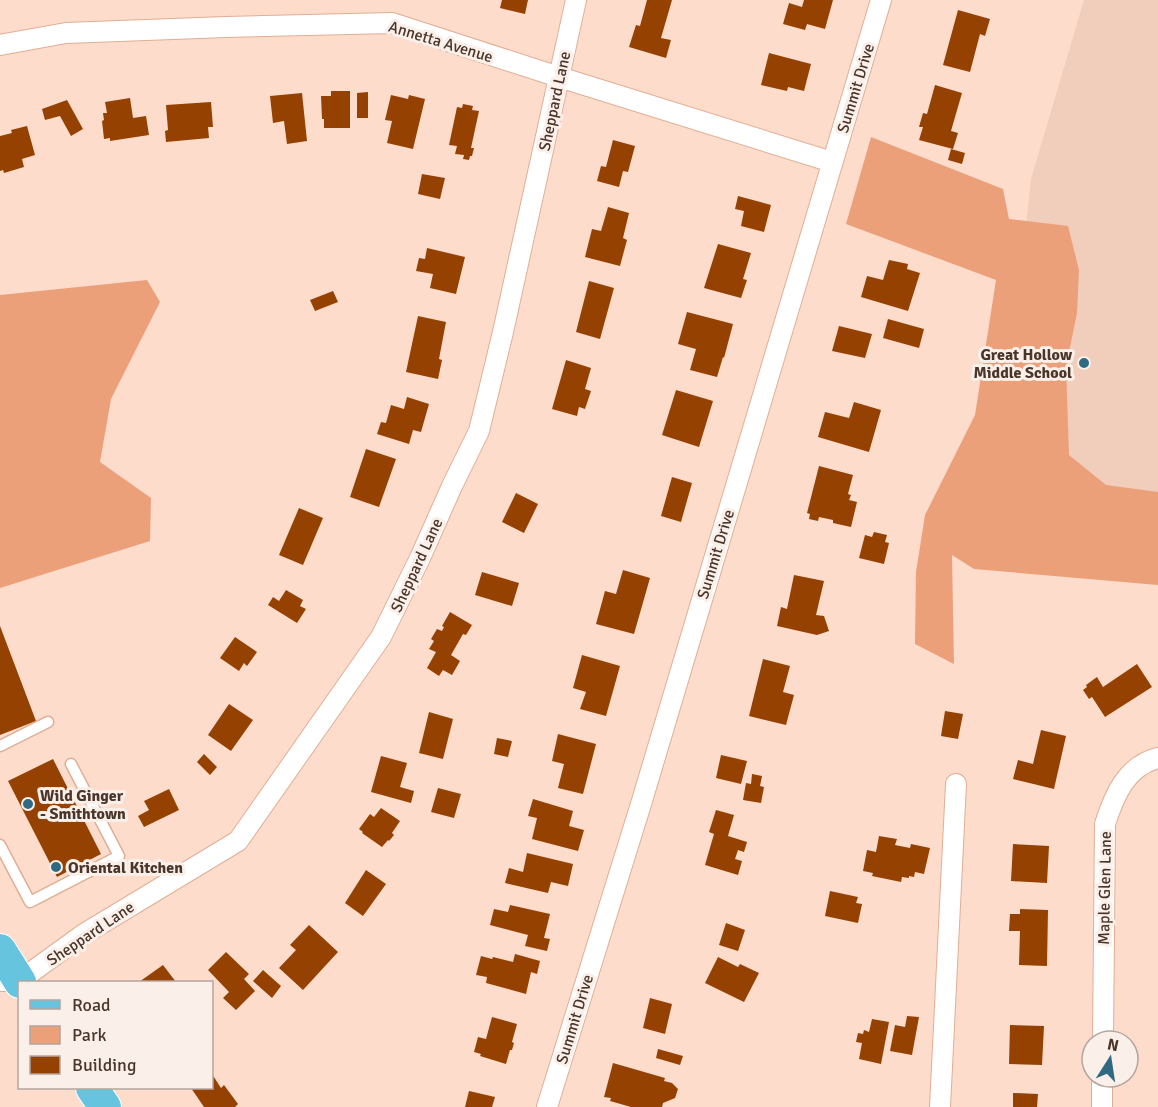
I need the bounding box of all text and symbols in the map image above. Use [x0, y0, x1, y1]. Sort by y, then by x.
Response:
street label: Annetta Avenue [386, 17, 495, 67]
street label: Summit Drive [833, 41, 879, 135]
street label: Sheppard Lane [535, 50, 575, 153]
place label: Great Hollow Middle School [973, 345, 1073, 383]
marker: Great Hollow Middle School [1077, 356, 1091, 370]
street label: Summit Drive [693, 507, 739, 601]
street label: Sheppard Lane [386, 515, 447, 616]
place label: Wild Ginger - Smithtown [40, 786, 126, 824]
marker: Wild Ginger - Smithtown [21, 797, 35, 811]
street label: Maple Glen Lane [1094, 831, 1116, 945]
place label: Oriental Kitchen [68, 858, 183, 878]
marker: Oriental Kitchen [49, 860, 63, 874]
street label: Sheppard Lane [43, 897, 138, 970]
street label: Summit Drive [552, 972, 598, 1066]
legend [18, 981, 213, 1089]
text: Road [72, 994, 111, 1016]
text: Park [72, 1024, 107, 1046]
north arrow [1080, 1029, 1140, 1089]
text: N [1105, 1034, 1120, 1056]
text: Building [72, 1054, 136, 1076]

